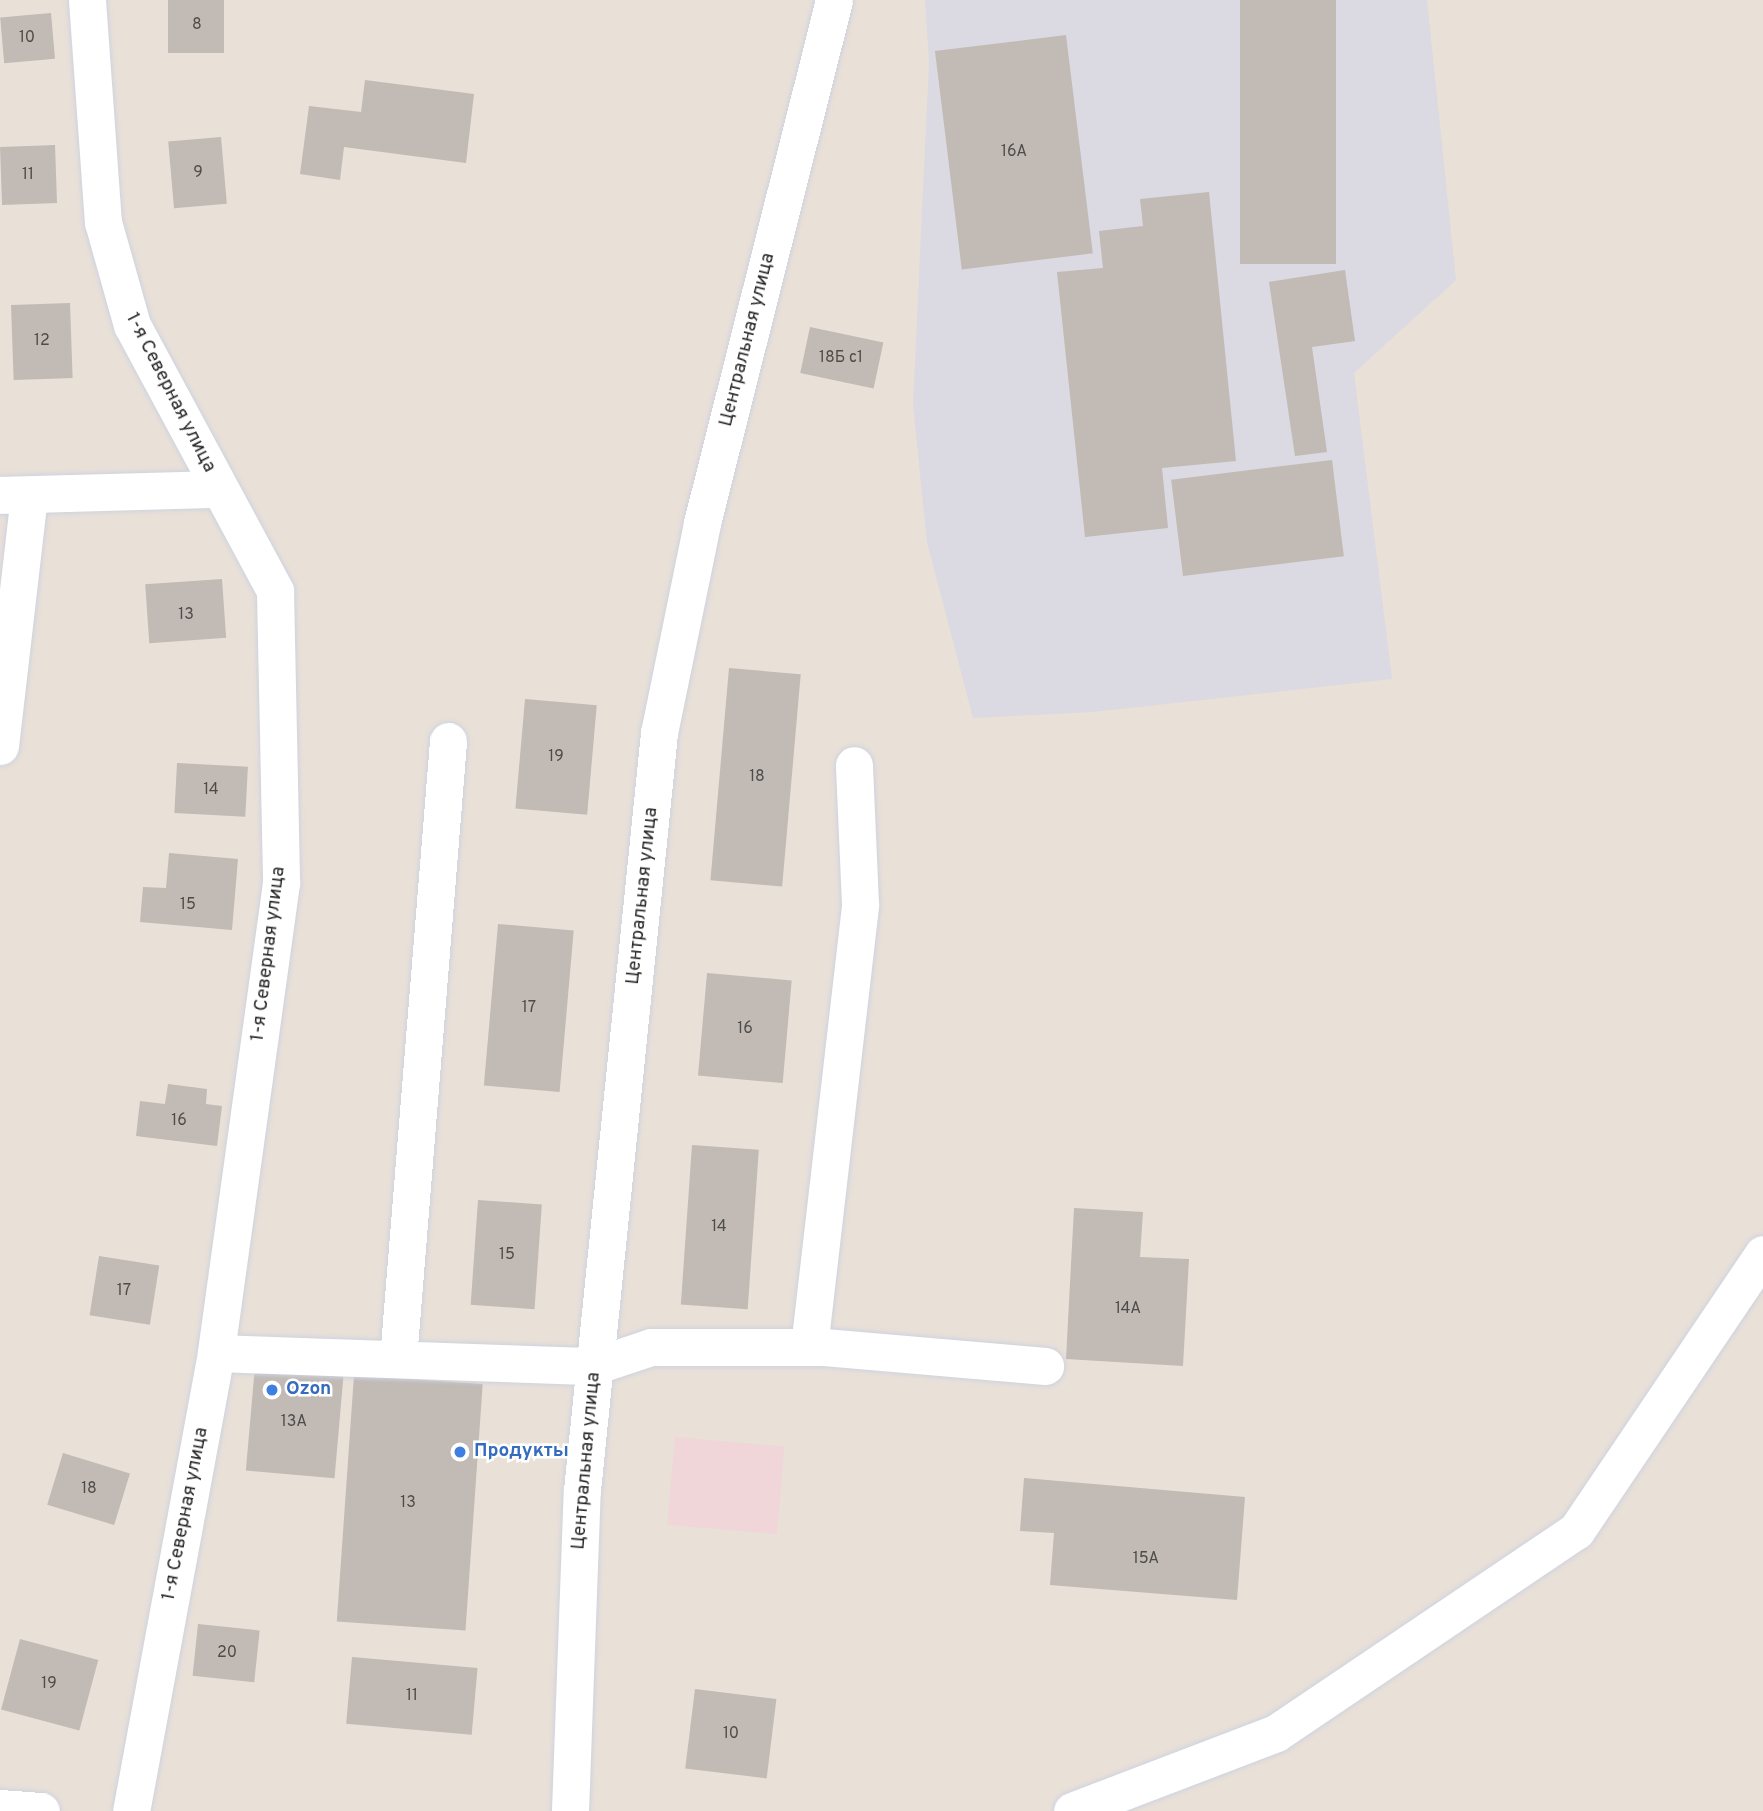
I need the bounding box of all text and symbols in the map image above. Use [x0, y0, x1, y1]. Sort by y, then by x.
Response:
house number: 8 [192, 15, 202, 35]
house number: 10 [19, 28, 35, 48]
house number: 16А [1001, 142, 1027, 162]
house number: 9 [193, 163, 203, 183]
house number: 11 [22, 165, 34, 185]
street label: Центральная улица [715, 251, 781, 429]
street label: 1-я Северная улица [120, 309, 220, 477]
house number: 12 [34, 331, 50, 351]
house number: 18Б с1 [819, 348, 863, 368]
house number: 13 [178, 605, 194, 625]
house number: 19 [548, 747, 564, 767]
house number: 18 [749, 767, 765, 787]
house number: 14 [203, 780, 219, 800]
street label: Центральная улица [622, 806, 664, 986]
street label: 1-я Северная улица [247, 865, 291, 1043]
house number: 15 [180, 895, 196, 915]
house number: 17 [522, 998, 536, 1018]
house number: 16 [737, 1019, 753, 1039]
house number: 16 [171, 1111, 187, 1131]
house number: 14 [711, 1217, 727, 1237]
house number: 15 [499, 1245, 515, 1265]
house number: 17 [117, 1281, 131, 1301]
house number: 14А [1115, 1299, 1141, 1319]
street label: Центральная улица [568, 1371, 606, 1551]
place label: Ozon [286, 1379, 331, 1401]
marker: Ozon [264, 1382, 280, 1398]
house number: 13А [281, 1412, 307, 1432]
street label: 1-я Северная улица [158, 1425, 214, 1603]
place label: Продукты [474, 1441, 569, 1463]
marker: Продукты [452, 1444, 468, 1460]
house number: 18 [81, 1479, 97, 1499]
house number: 13 [400, 1493, 416, 1513]
house number: 15А [1133, 1549, 1159, 1569]
house number: 20 [217, 1643, 237, 1663]
house number: 19 [41, 1674, 57, 1694]
house number: 11 [406, 1686, 418, 1706]
house number: 10 [723, 1724, 739, 1744]

